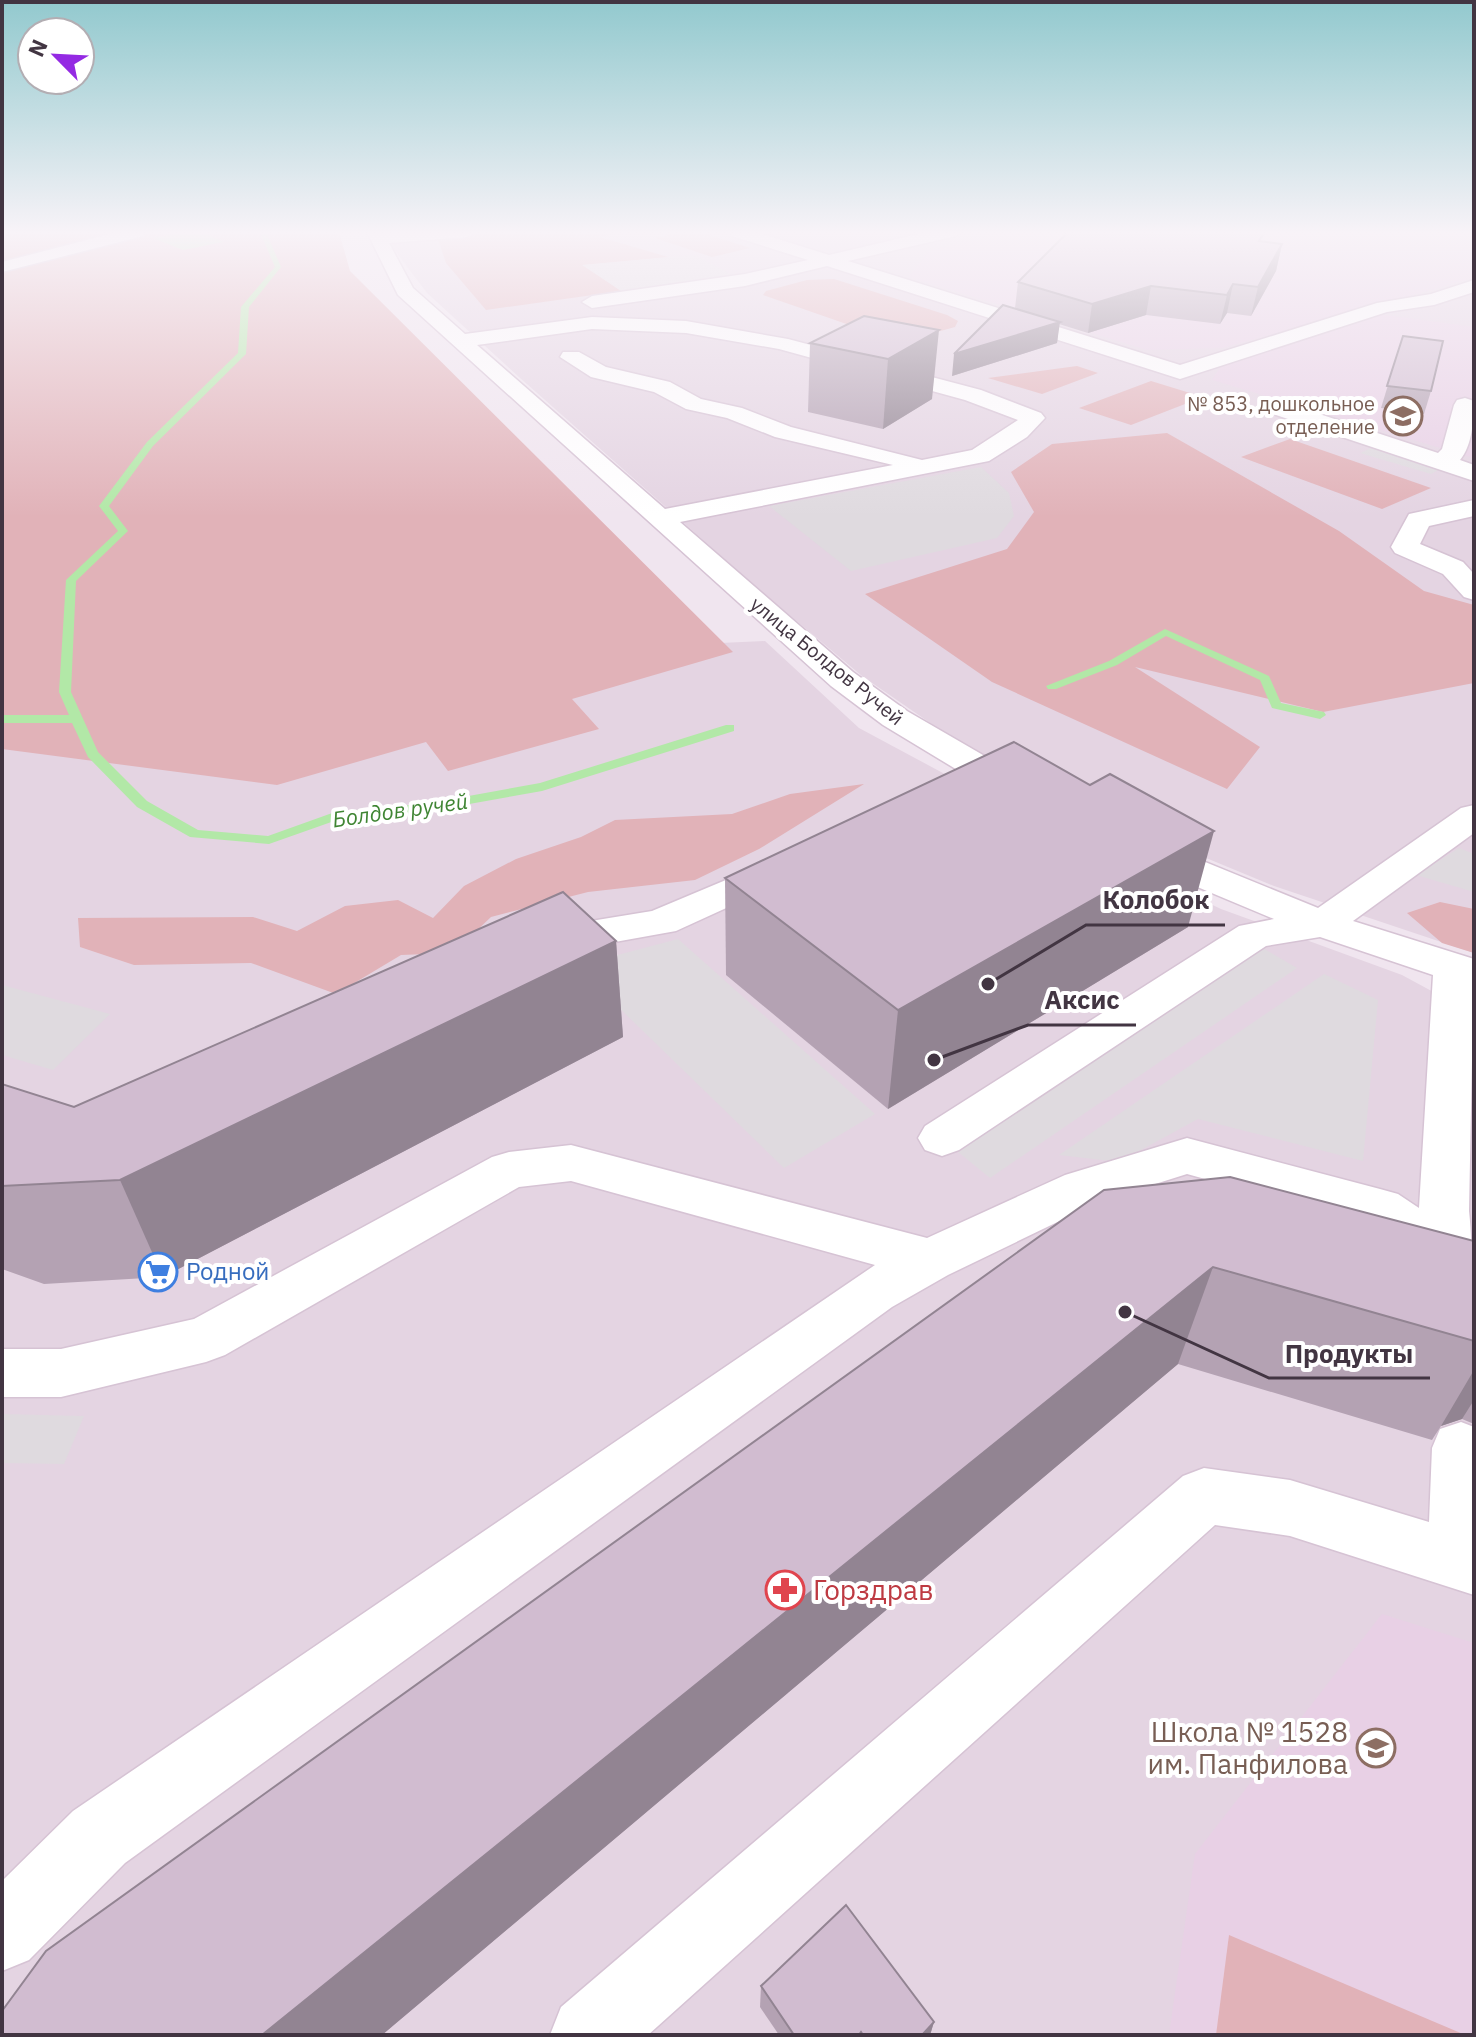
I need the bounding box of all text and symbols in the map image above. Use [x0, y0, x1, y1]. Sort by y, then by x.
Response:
north arrow [16, 16, 96, 96]
text: N [21, 34, 54, 61]
place label: № 853, дошкольное отделение [1187, 390, 1375, 440]
school or university icon: № 853, дошкольное отделение [1382, 395, 1424, 437]
street label: улица Болдов Ручей [745, 590, 910, 731]
water label: Болдов ручей [330, 786, 470, 833]
callout: Колобок [1086, 875, 1225, 925]
text: Колобок [1102, 882, 1210, 916]
callout: Аксис [1028, 975, 1136, 1025]
text: Аксис [1044, 982, 1120, 1016]
supermarket icon: Родной [137, 1251, 179, 1293]
place label: Родной [186, 1255, 269, 1287]
callout: Продукты [1269, 1328, 1430, 1378]
text: Продукты [1285, 1336, 1413, 1370]
pharmacy icon: Горздрав [764, 1569, 806, 1611]
place label: Горздрав [813, 1571, 934, 1608]
place label: Школа № 1528 им. Панфилова [1148, 1713, 1348, 1782]
school or university icon: Школа № 1528 им. Панфилова [1355, 1727, 1397, 1769]

